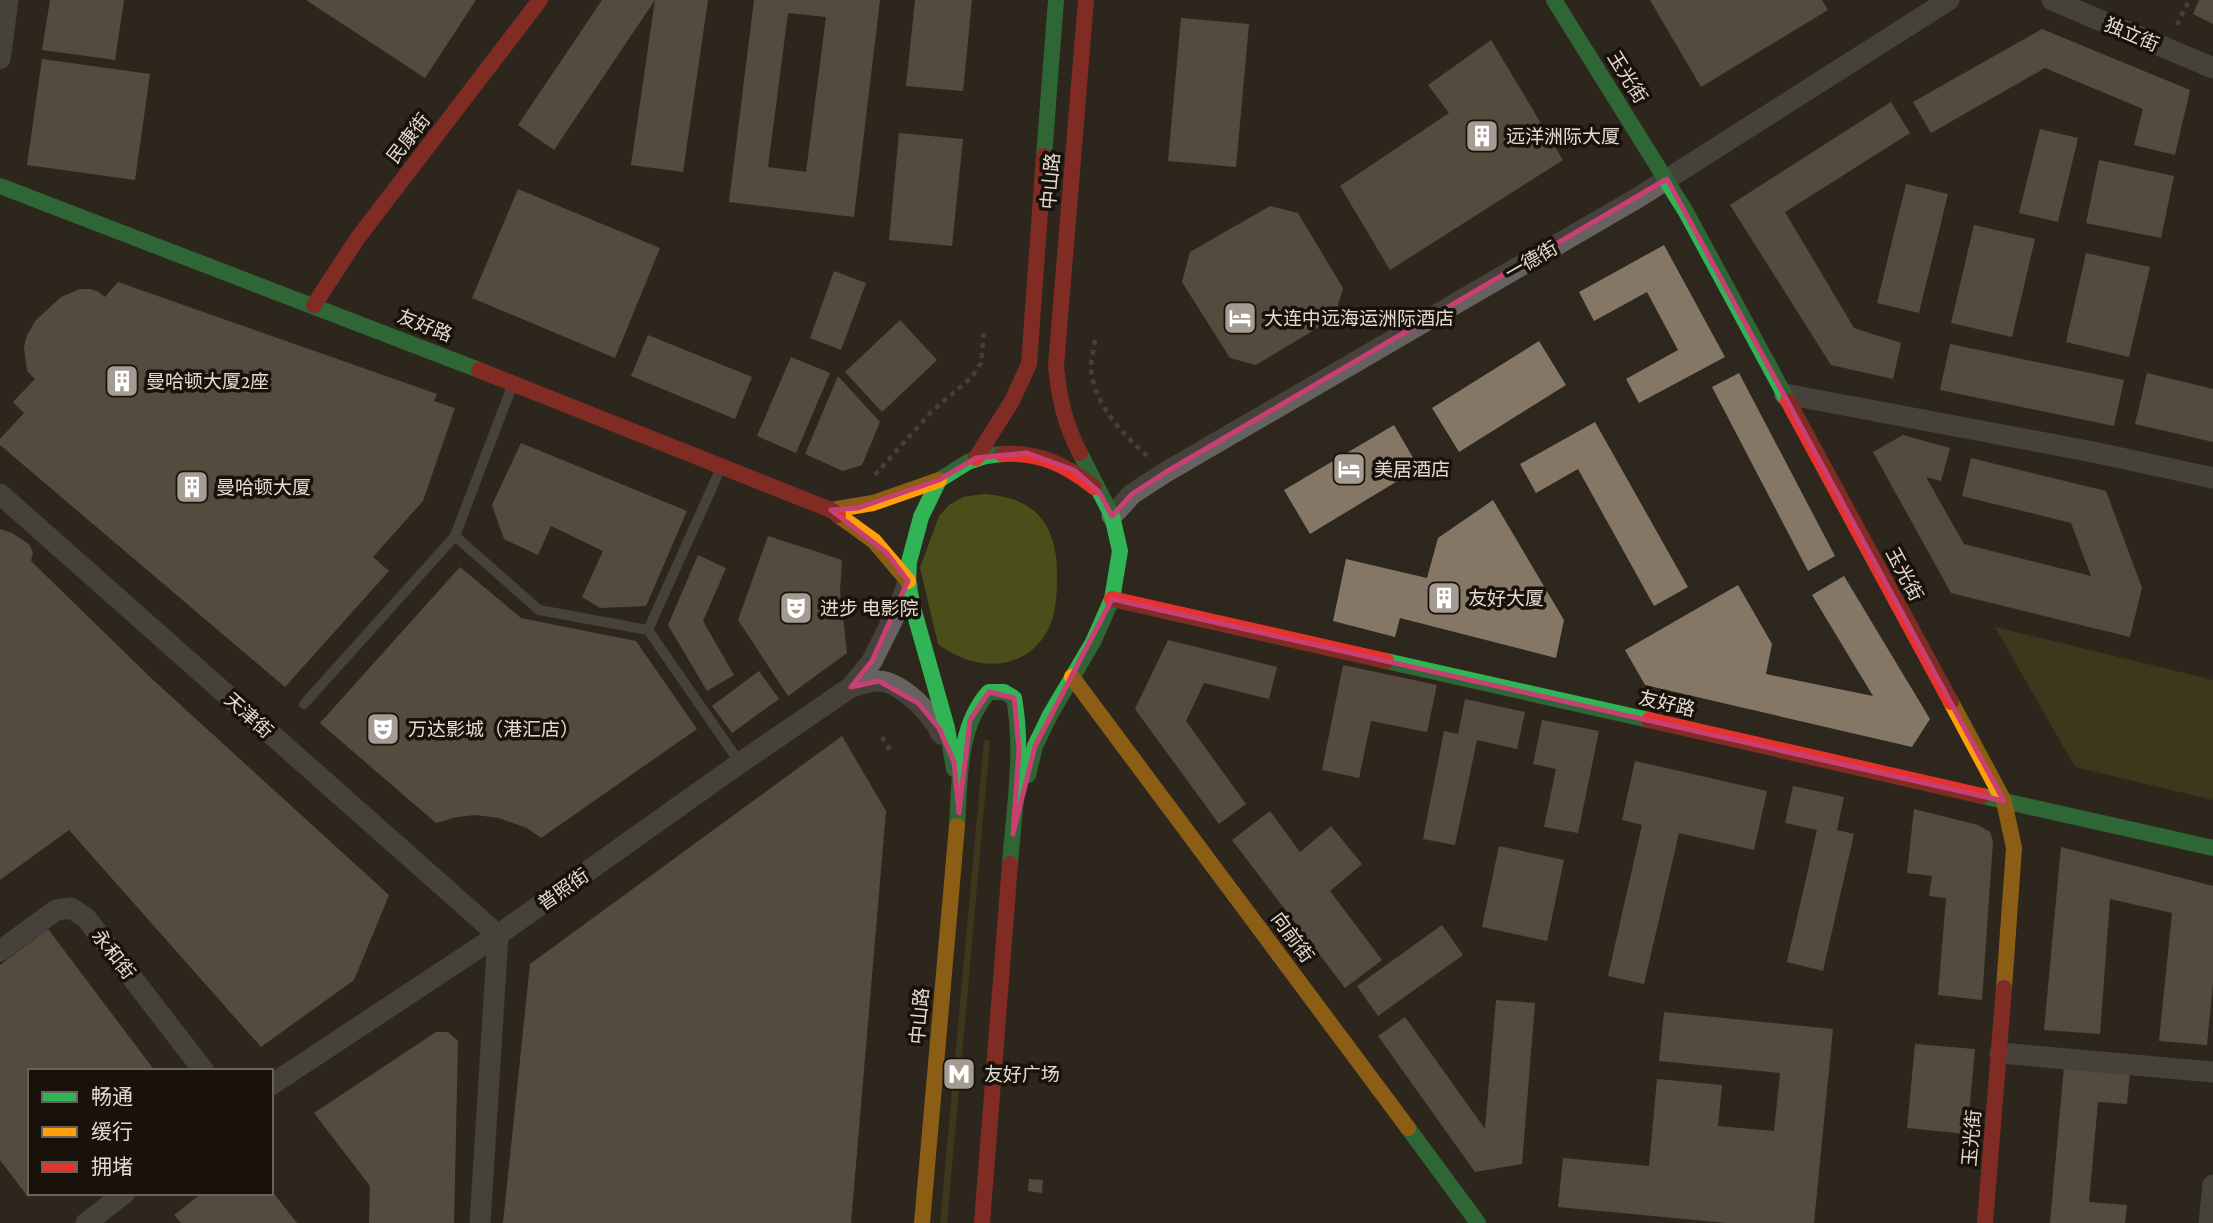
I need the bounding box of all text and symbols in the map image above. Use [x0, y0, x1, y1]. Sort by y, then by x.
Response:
street label: 独立街 [2101, 14, 2162, 55]
street label: 玉光街 [1604, 48, 1652, 107]
street label: 民康街 [383, 109, 434, 167]
building icon: 远洋洲际大厦 [1463, 117, 1501, 155]
place label: 远洋洲际大厦 [1506, 126, 1620, 147]
street label: 中山路 [1038, 152, 1063, 210]
street label: 一德街 [1501, 237, 1561, 284]
hotel icon: 大连中远海运洲际酒店 [1221, 299, 1259, 337]
street label: 友好路 [394, 305, 455, 345]
place label: 大连中远海运洲际酒店 [1264, 308, 1454, 329]
building icon: 曼哈顿大厦2座 [103, 362, 141, 400]
place label: 曼哈顿大厦2座 [146, 371, 269, 392]
hotel icon: 美居酒店 [1330, 450, 1368, 488]
place label: 美居酒店 [1374, 459, 1450, 480]
building icon: 曼哈顿大厦 [173, 468, 211, 506]
place label: 曼哈顿大厦 [216, 477, 311, 498]
street label: 玉光街 [1882, 544, 1927, 604]
building icon: 友好大厦 [1425, 579, 1463, 617]
place label: 友好大厦 [1468, 588, 1544, 609]
theatre icon: 进步 电影院 [777, 589, 815, 627]
place label: 进步 电影院 [820, 598, 919, 619]
street label: 友好路 [1637, 687, 1697, 720]
street label: 天津街 [220, 688, 277, 742]
theatre icon: 万达影城（港汇店） [364, 710, 402, 748]
place label: 万达影城（港汇店） [408, 719, 579, 740]
street label: 普照街 [534, 864, 593, 914]
street label: 向前街 [1267, 908, 1318, 967]
street label: 永和街 [88, 925, 139, 983]
street label: 中山路 [907, 987, 932, 1045]
metro station icon: 友好广场 [940, 1055, 978, 1093]
place label: 友好广场 [984, 1064, 1060, 1085]
legend [28, 1069, 273, 1195]
text: 畅通 [91, 1085, 133, 1109]
street label: 玉光街 [1959, 1109, 1984, 1167]
text: 缓行 [91, 1120, 133, 1144]
text: 拥堵 [91, 1155, 133, 1179]

